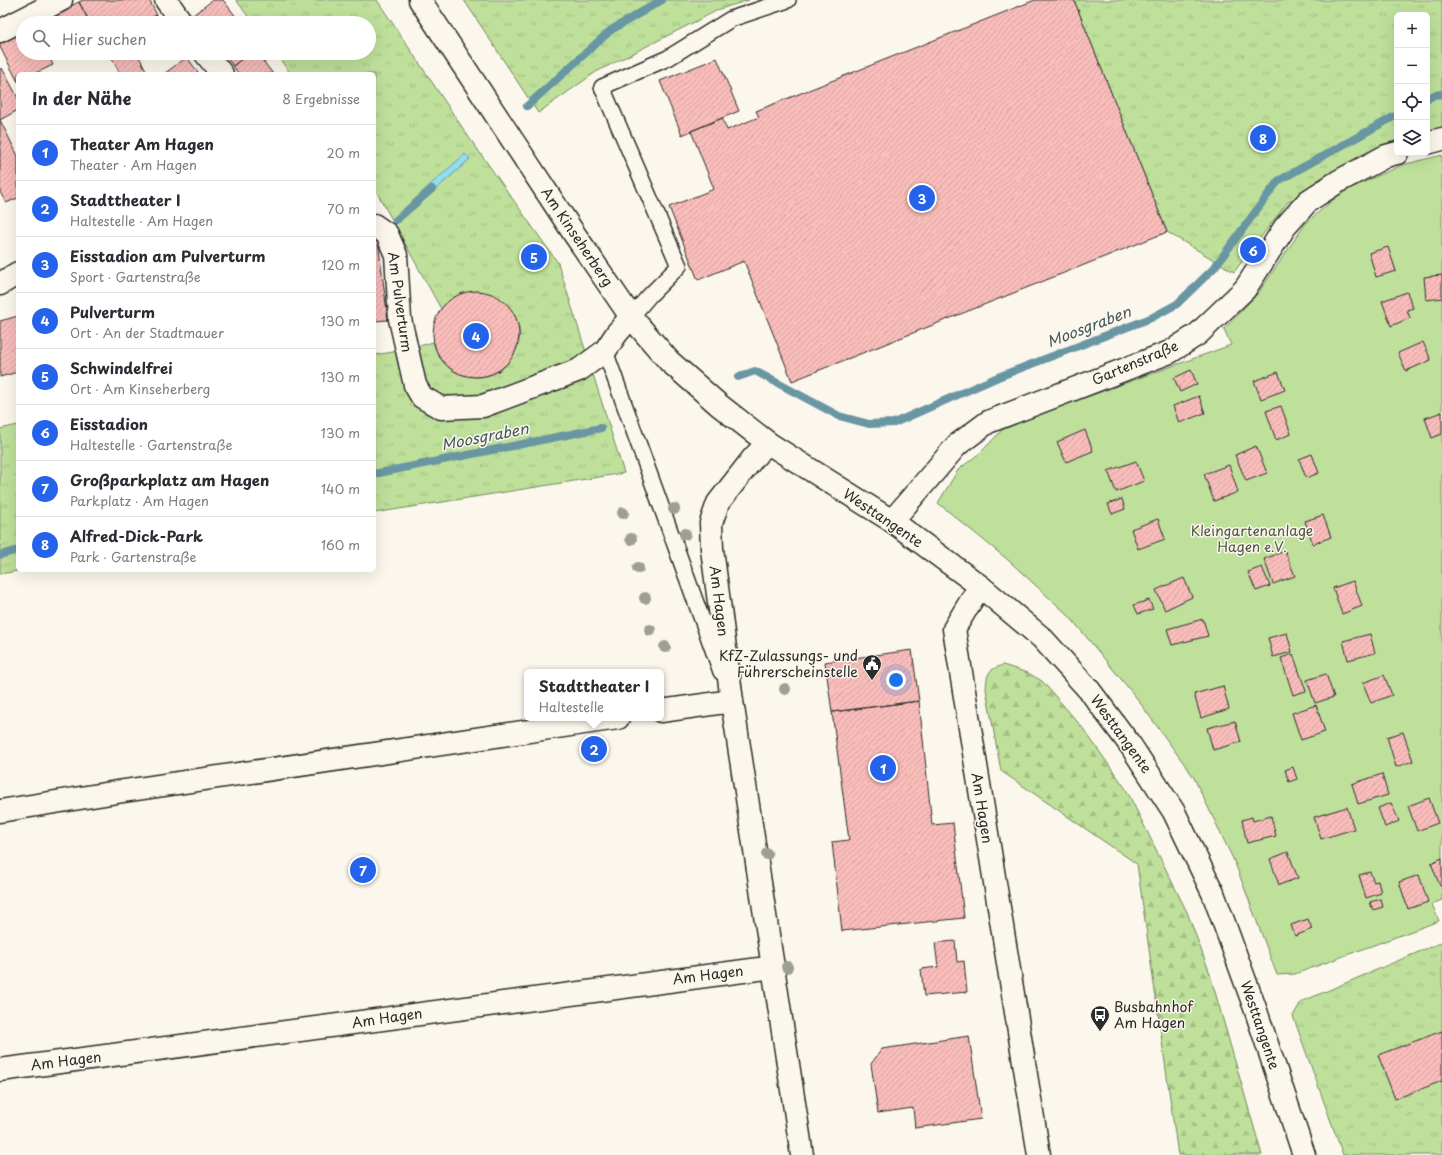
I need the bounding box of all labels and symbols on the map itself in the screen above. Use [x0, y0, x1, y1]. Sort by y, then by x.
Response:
pin: 8 [1250, 123, 1276, 153]
street label: Am Kinseherberg [536, 183, 618, 291]
pin: 3 [909, 183, 935, 213]
pin: 6 [1240, 235, 1266, 265]
pin: 5 [521, 242, 547, 272]
street label: Am Pulverturm [383, 250, 418, 354]
water label: Moosgraben [1043, 299, 1134, 352]
pin: 4 [463, 321, 489, 351]
street label: Gartenstraße [1088, 335, 1181, 390]
water label: Moosgraben [439, 416, 531, 455]
street label: Westtangente [839, 483, 928, 552]
park label: Kleingartenanlage Hagen e.V. [1191, 520, 1313, 557]
street label: Am Hagen [705, 564, 734, 638]
place label: KfZ-Zulassungs- und Führerscheinstelle [719, 645, 858, 682]
public building icon: KfZ-Zulassungs- und Führerscheinstelle [861, 653, 883, 681]
your location [886, 670, 906, 690]
street label: Westtangente [1086, 690, 1157, 778]
pin: 2 [581, 734, 607, 764]
pin: 1 [870, 753, 896, 783]
street label: Am Hagen [967, 771, 998, 845]
pin: 7 [350, 855, 376, 885]
street label: Am Hagen [671, 960, 745, 989]
street label: Westtangente [1235, 978, 1286, 1072]
place label: Busbahnhof Am Hagen [1114, 996, 1194, 1033]
street label: Am Hagen [350, 1002, 424, 1033]
bus stop icon: Busbahnhof Am Hagen [1089, 1004, 1111, 1032]
street label: Am Hagen [29, 1046, 103, 1075]

